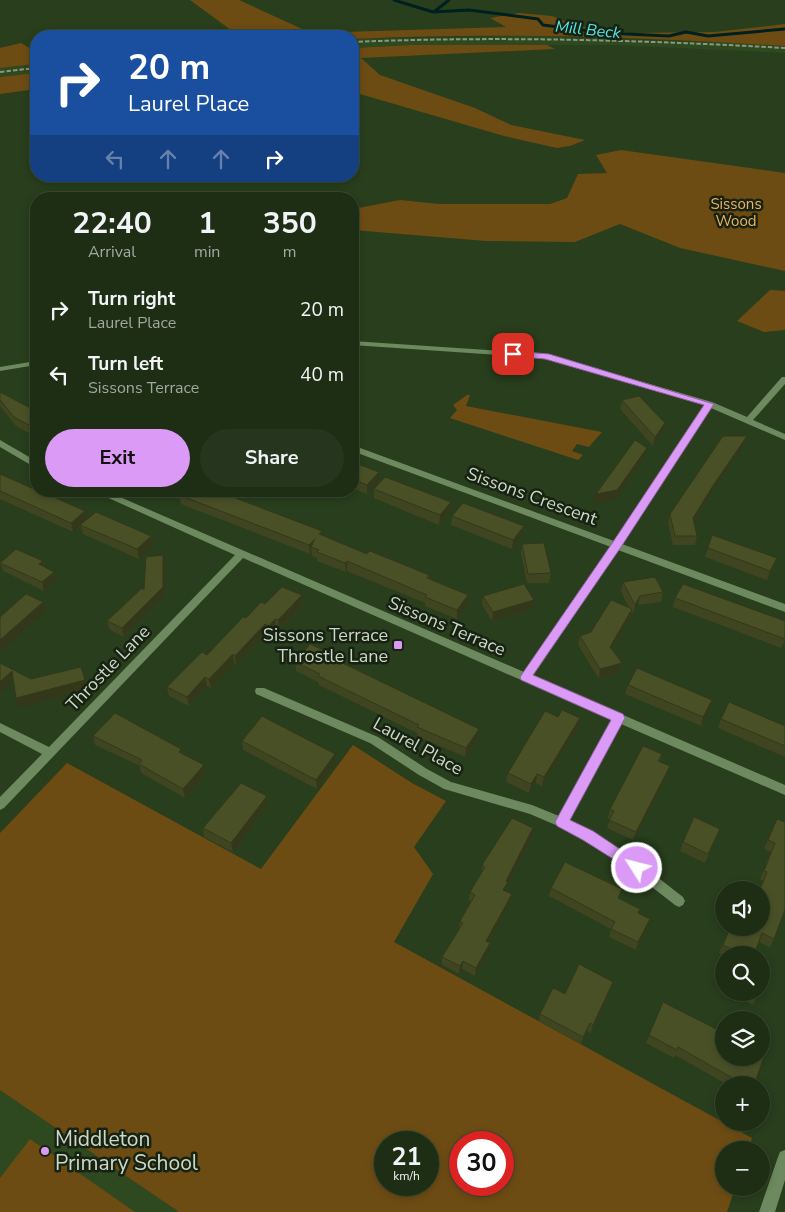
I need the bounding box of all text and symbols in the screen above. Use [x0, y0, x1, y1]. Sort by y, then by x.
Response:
water label: Mill Beck [554, 16, 623, 44]
text: 20 m [128, 44, 210, 91]
icon: right [45, 50, 110, 115]
text: Laurel Place [128, 89, 249, 119]
icon: left [101, 145, 129, 173]
icon: ahead [154, 145, 182, 173]
icon: ahead [207, 145, 235, 173]
icon: right [260, 145, 288, 173]
park label: Sissons Wood [710, 194, 762, 231]
text: 22:40 [72, 203, 152, 244]
text: 1 [198, 203, 216, 244]
text: 350 [263, 203, 317, 244]
text: Arrival [88, 241, 136, 263]
text: min [194, 241, 220, 263]
text: m [283, 241, 297, 263]
text: Turn right [88, 286, 175, 312]
icon: right [45, 296, 73, 324]
text: 20 m [300, 297, 344, 323]
text: Laurel Place [88, 312, 176, 334]
pin [492, 333, 534, 375]
icon: arrive [499, 340, 527, 368]
text: Turn left [88, 351, 163, 377]
icon: left [45, 361, 73, 389]
text: 40 m [300, 362, 344, 388]
text: Sissons Terrace [88, 377, 199, 399]
button: Exit [45, 429, 190, 487]
button: Share [200, 429, 344, 487]
street label: Sissons Crescent [464, 461, 601, 531]
street label: Sissons Terrace [385, 590, 509, 662]
street label: Throstle Lane [61, 620, 155, 716]
place label: Sissons Terrace Throstle Lane [263, 623, 388, 668]
marker: Sissons Terrace Throstle Lane [392, 639, 404, 651]
street label: Laurel Place [369, 711, 467, 781]
position arrow [610, 841, 662, 893]
map controls [715, 881, 770, 1196]
button: sound [715, 881, 770, 936]
button: search [715, 946, 770, 1001]
button: layers [715, 1011, 770, 1066]
button: + [715, 1076, 770, 1131]
place label: Middleton Primary School [55, 1125, 199, 1177]
speed limit sign: 30 [449, 1131, 514, 1196]
text: 21 [391, 1140, 422, 1174]
button: − [715, 1141, 770, 1196]
marker: Middleton Primary School [39, 1145, 51, 1157]
text: km/h [393, 1168, 420, 1184]

